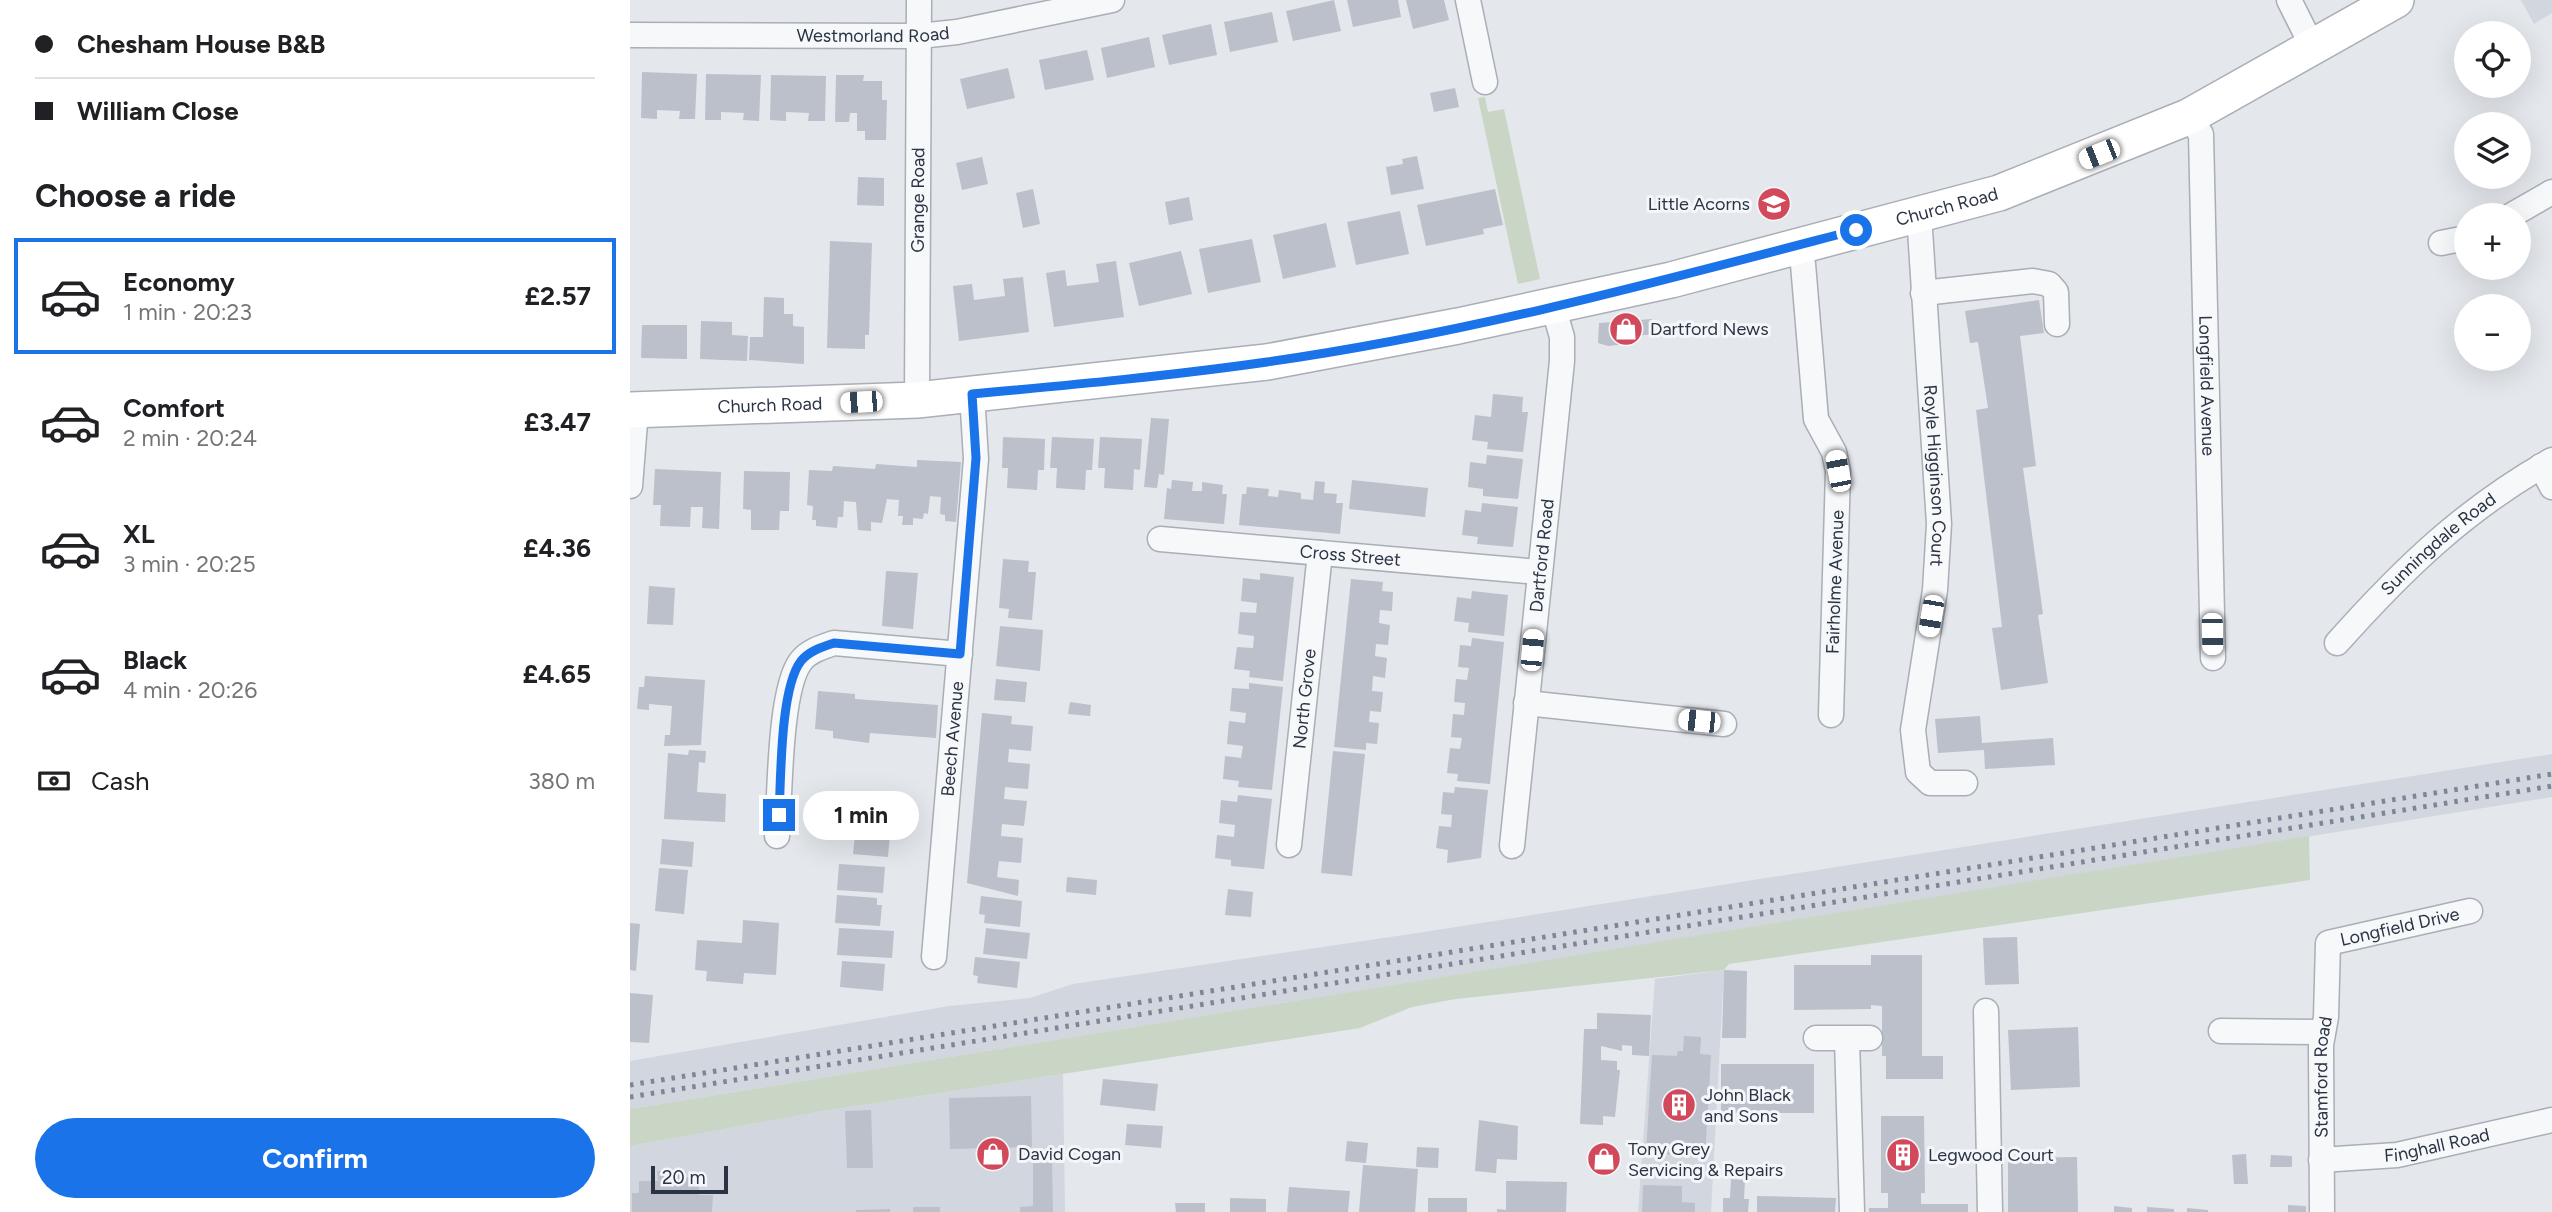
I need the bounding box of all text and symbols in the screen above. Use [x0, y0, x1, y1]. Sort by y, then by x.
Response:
map controls [2454, 21, 2531, 371]
button: locate [2454, 21, 2531, 98]
street label: Westmorland Road [796, 22, 951, 47]
text: Chesham House B&B [77, 28, 325, 60]
text: William Close [77, 95, 239, 127]
button: layers [2454, 112, 2531, 189]
car [2076, 136, 2123, 172]
street label: Grange Road [907, 147, 929, 253]
text: Choose a ride [35, 177, 236, 215]
street label: Church Road [1893, 183, 2000, 231]
school or university icon: Little Acorns [1755, 185, 1793, 223]
place label: Little Acorns [1648, 193, 1750, 215]
button: + [2454, 203, 2531, 280]
route start [1840, 214, 1872, 246]
icon: car [39, 265, 102, 328]
text: Economy [123, 266, 235, 298]
text: £2.57 [524, 280, 591, 312]
button: − [2454, 294, 2531, 371]
text: 1 min · 20:23 [123, 298, 252, 326]
shop icon: Dartford News [1607, 310, 1645, 348]
street label: Longfield Avenue [2194, 315, 2219, 456]
place label: Dartford News [1650, 318, 1769, 340]
street label: Royle Higginson Court [1919, 384, 1950, 567]
car [840, 390, 883, 414]
icon: car [39, 391, 102, 454]
text: Comfort [123, 392, 225, 424]
street label: Church Road [717, 392, 823, 418]
text: £3.47 [524, 406, 591, 438]
text: 2 min · 20:24 [123, 424, 257, 452]
car [1824, 448, 1853, 494]
street label: Sunningdale Road [2376, 488, 2500, 600]
street label: Dartford Road [1525, 498, 1559, 613]
street label: Fairholme Avenue [1821, 509, 1849, 654]
icon: car [39, 517, 102, 580]
text: XL [123, 518, 155, 550]
text: £4.36 [523, 532, 591, 564]
street label: Cross Street [1299, 540, 1402, 571]
text: 3 min · 20:25 [123, 550, 256, 578]
car [1918, 593, 1945, 639]
car [2202, 613, 2223, 655]
car [1520, 628, 1545, 672]
icon: car [39, 643, 102, 706]
text: Black [123, 644, 187, 676]
street label: North Grove [1288, 647, 1321, 750]
text: £4.65 [522, 658, 591, 690]
text: 4 min · 20:26 [123, 676, 257, 704]
street label: Beech Avenue [937, 680, 968, 797]
car [1678, 708, 1721, 734]
icon: cash [35, 762, 73, 800]
text: Cash [91, 765, 150, 797]
text: 380 m [528, 767, 595, 795]
callout: 1 min [804, 790, 919, 840]
route end [763, 799, 795, 831]
text: 1 min [834, 801, 888, 829]
street label: Longfield Drive [2338, 903, 2462, 951]
street label: Stamford Road [2310, 1015, 2337, 1138]
place label: John Black and Sons [1704, 1084, 1791, 1127]
building icon: John Black and Sons [1660, 1086, 1698, 1124]
button: Confirm [35, 1118, 595, 1198]
street label: Finghall Road [2383, 1123, 2492, 1167]
shop icon: David Cogan [974, 1135, 1012, 1173]
building icon: Legwood Court [1884, 1136, 1922, 1174]
place label: Tony Grey Servicing & Repairs [1628, 1138, 1783, 1181]
shop icon: Tony Grey Servicing & Repairs [1585, 1140, 1623, 1178]
place label: David Cogan [1018, 1143, 1121, 1165]
place label: Legwood Court [1928, 1144, 2054, 1166]
scale bar [651, 1163, 728, 1195]
text: 20 m [662, 1166, 706, 1189]

